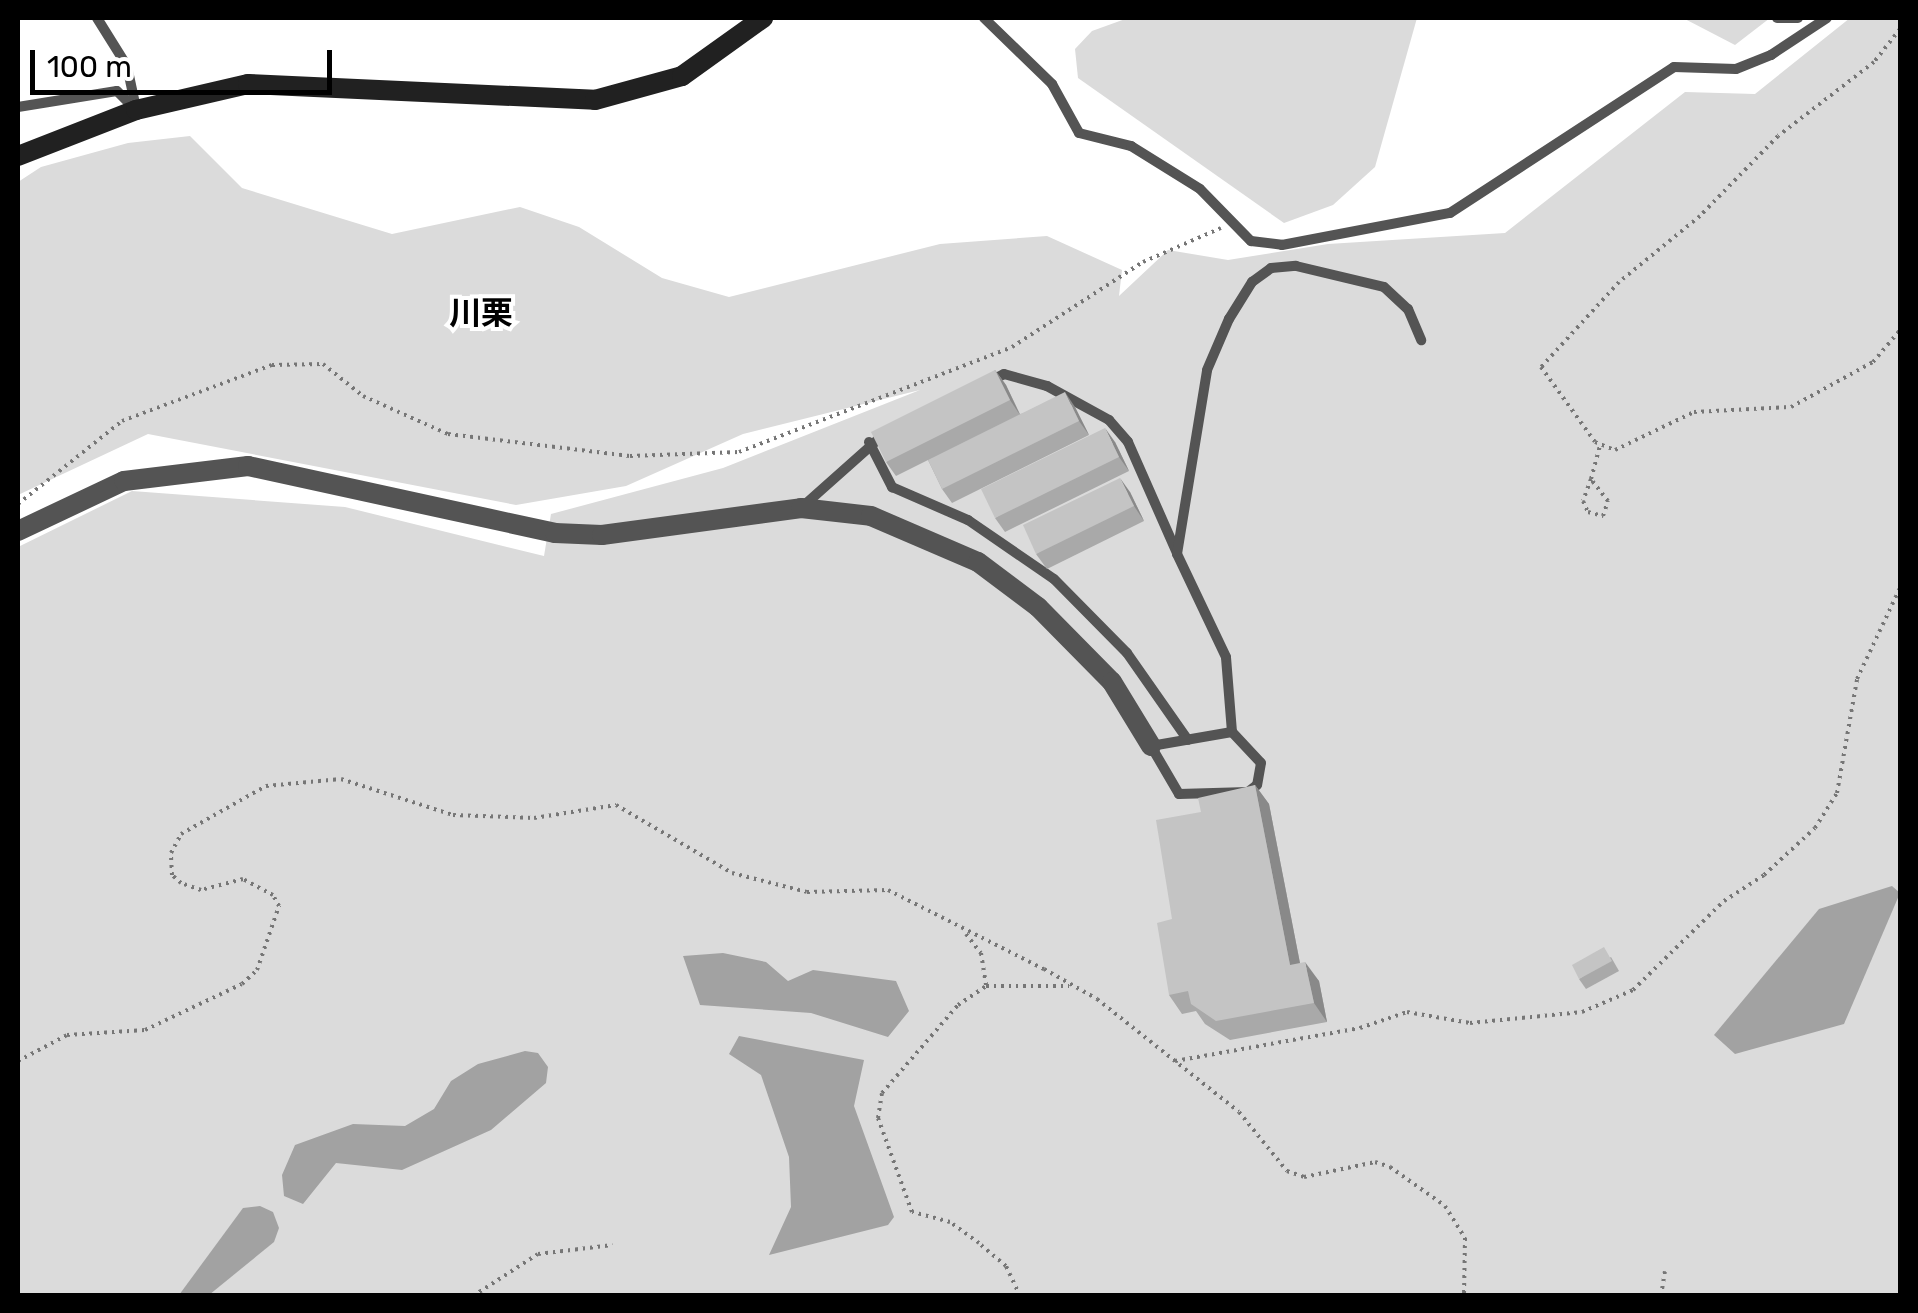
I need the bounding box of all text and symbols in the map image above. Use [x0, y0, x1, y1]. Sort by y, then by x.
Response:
scale bar [35, 30, 338, 92]
text: 100 m [47, 49, 132, 85]
district label: 川栗 [449, 294, 513, 332]

